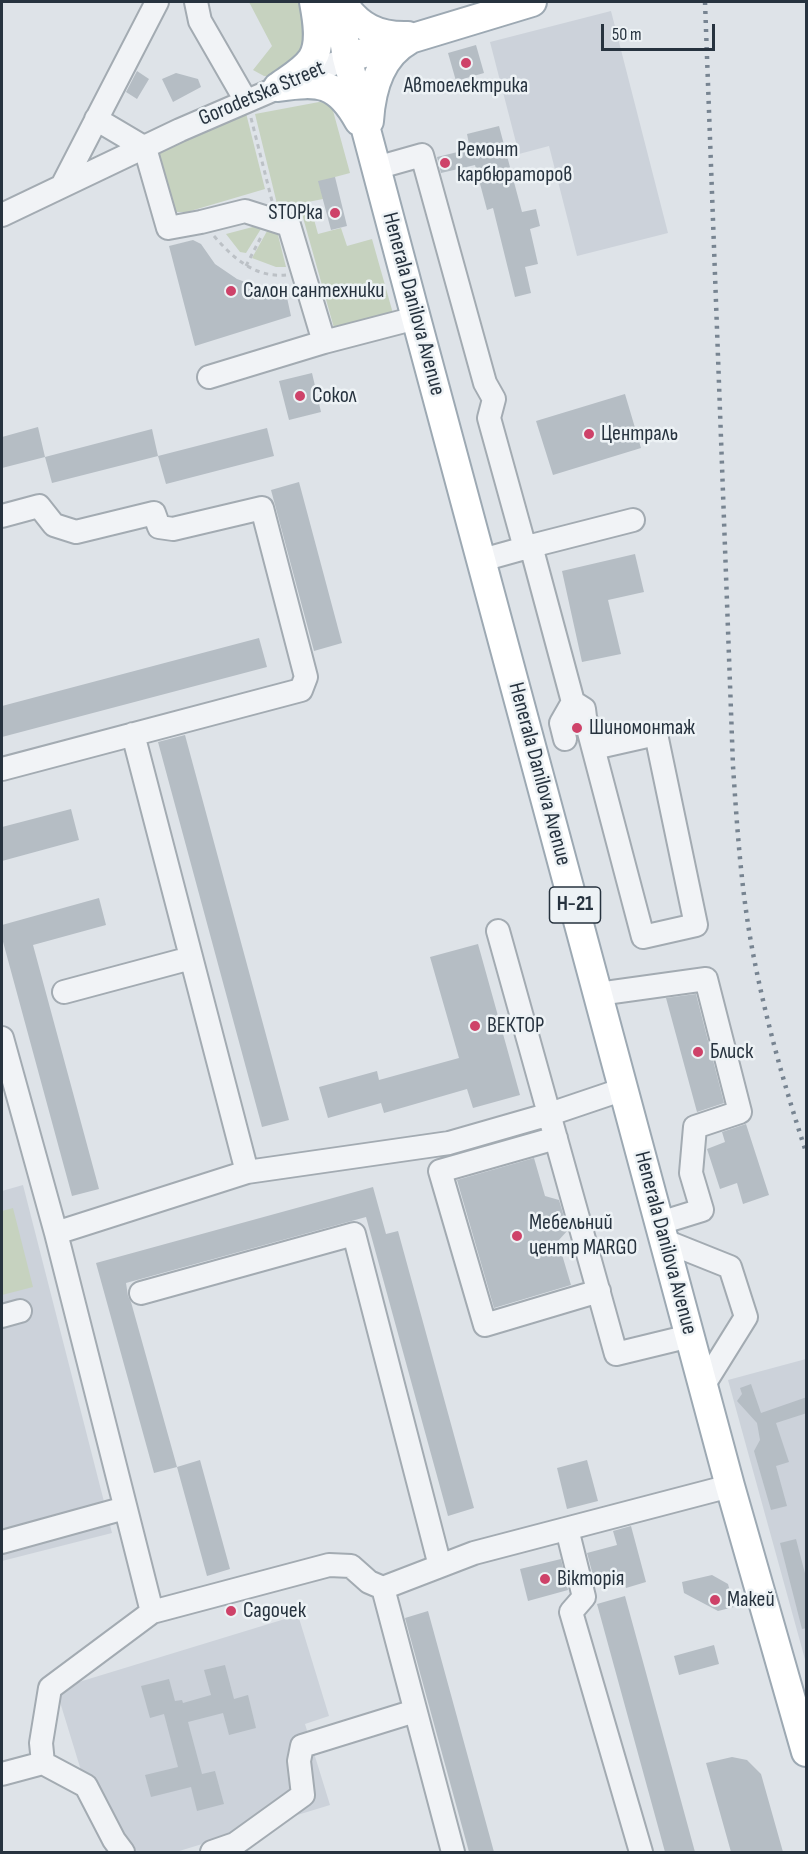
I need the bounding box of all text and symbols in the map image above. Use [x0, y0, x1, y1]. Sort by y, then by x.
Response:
scale bar [604, 12, 718, 50]
text: 50 m [612, 24, 642, 45]
street label: Gorodetska Street [195, 56, 329, 132]
marker: Автоелектрика [459, 56, 473, 70]
place label: Автоелектрика [404, 73, 528, 99]
place label: Ремонт карбюраторов [457, 137, 573, 188]
marker: Ремонт карбюраторов [438, 156, 452, 170]
place label: STOPка [268, 200, 323, 226]
marker: STOPка [328, 206, 342, 220]
street label: Henerala Danilova Avenue [376, 210, 450, 398]
place label: Салон сантехники [243, 278, 384, 304]
marker: Салон сантехники [224, 284, 238, 298]
place label: Сокол [312, 383, 357, 409]
marker: Сокол [293, 389, 307, 403]
place label: Централь [601, 421, 678, 447]
marker: Централь [582, 427, 596, 441]
street label: Henerala Danilova Avenue [502, 680, 576, 868]
place label: Шиномонтаж [589, 715, 695, 741]
marker: Шиномонтаж [570, 721, 584, 735]
road number: Н-21 [550, 887, 600, 923]
place label: ВЕКТОР [487, 1013, 544, 1039]
marker: ВЕКТОР [468, 1019, 482, 1033]
place label: Блиск [710, 1039, 753, 1065]
marker: Блиск [691, 1045, 705, 1059]
street label: Henerala Danilova Avenue [628, 1149, 702, 1337]
place label: Мебельний центр MARGO [529, 1210, 637, 1262]
marker: Мебельний центр MARGO [510, 1229, 524, 1243]
place label: Вікторія [557, 1566, 624, 1592]
marker: Вікторія [538, 1572, 552, 1586]
place label: Макей [727, 1587, 775, 1613]
marker: Макей [708, 1593, 722, 1607]
place label: Садочек [243, 1598, 306, 1624]
marker: Садочек [224, 1604, 238, 1618]

